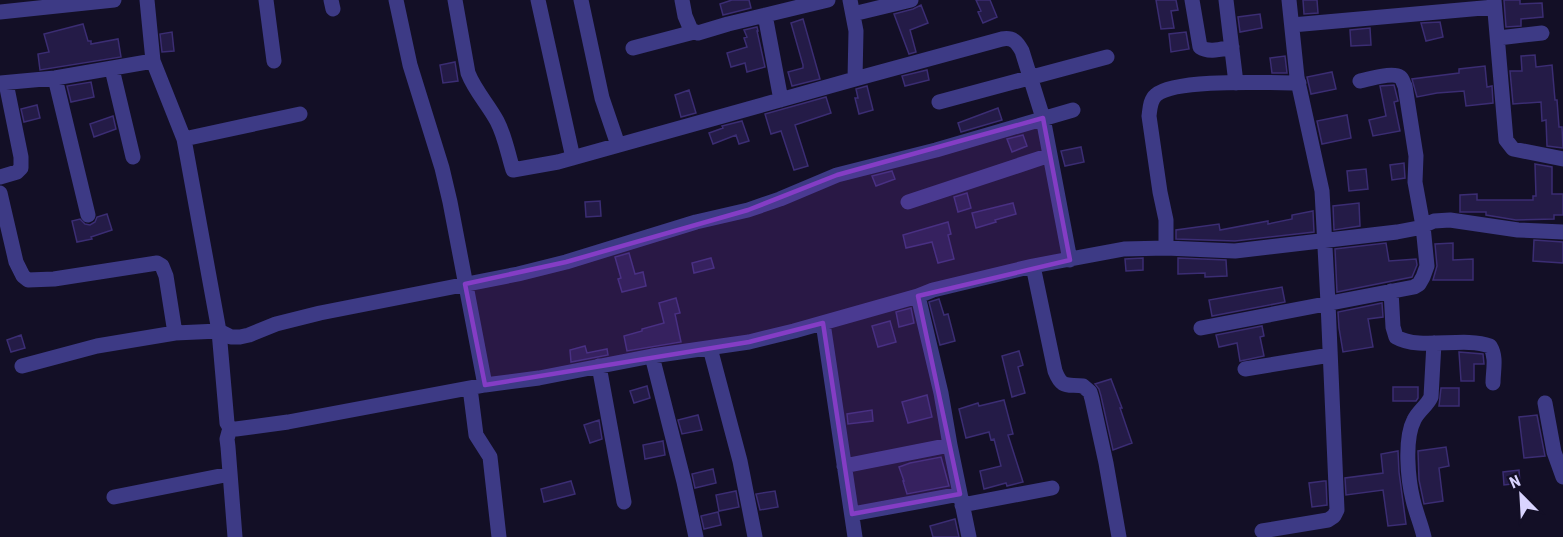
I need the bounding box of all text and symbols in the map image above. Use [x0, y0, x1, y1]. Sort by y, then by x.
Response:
north arrow [1491, 465, 1551, 525]
text: N [1507, 471, 1523, 492]

